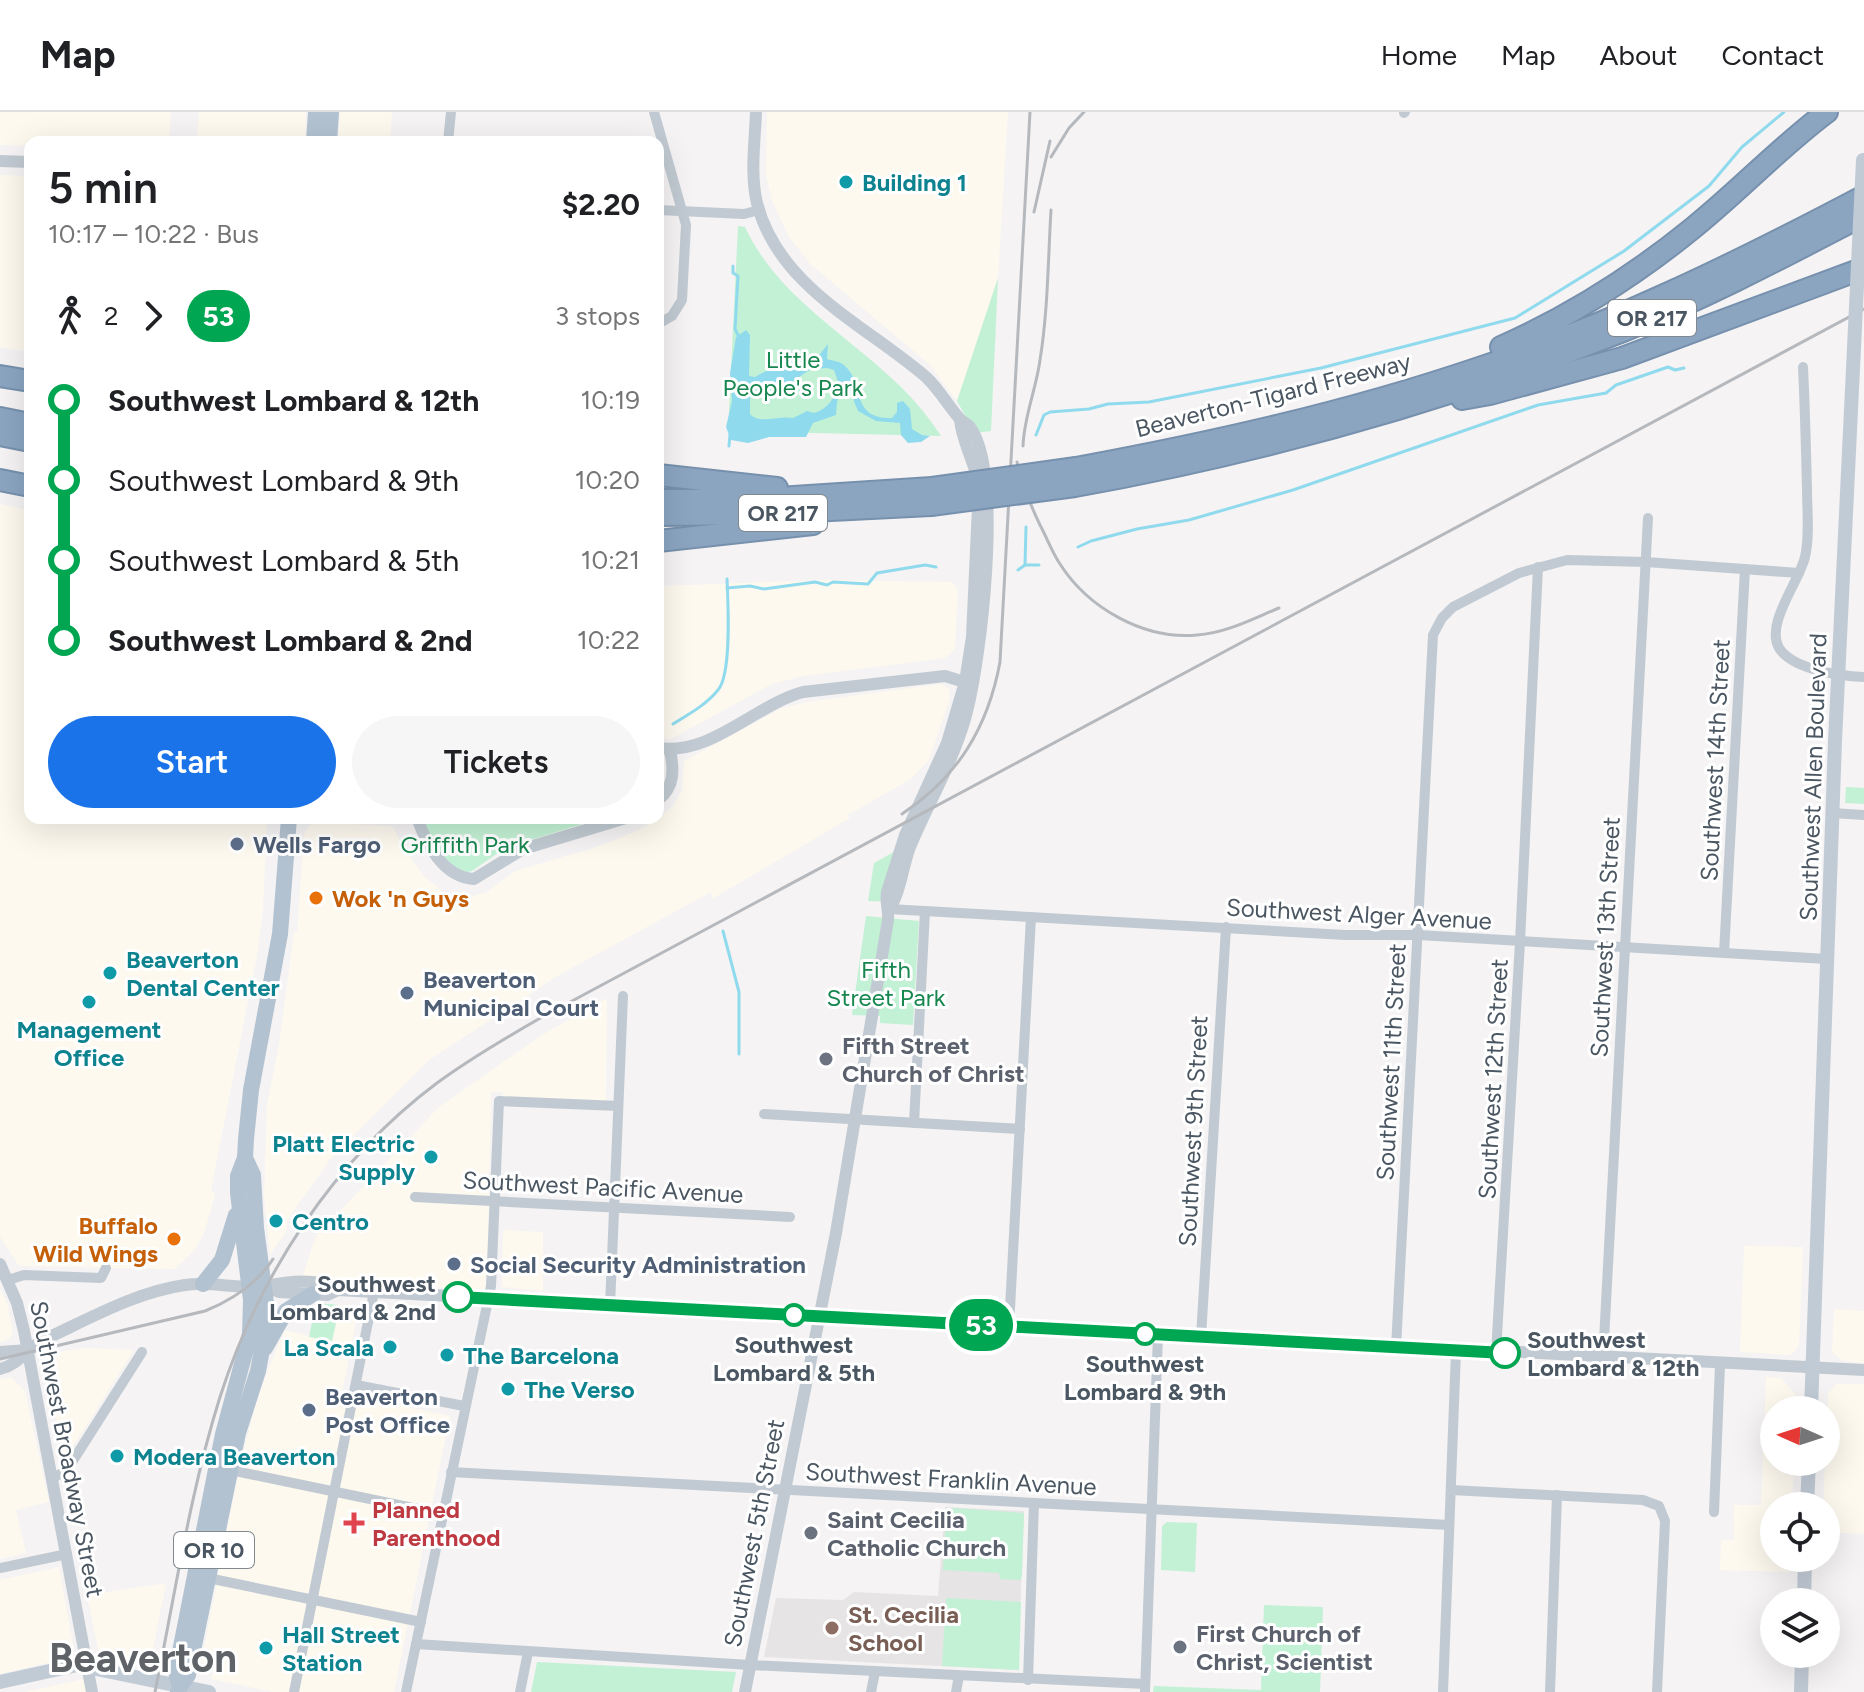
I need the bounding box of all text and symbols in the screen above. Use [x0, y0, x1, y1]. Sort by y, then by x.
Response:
text: Map [40, 32, 116, 78]
text: Home [1381, 38, 1457, 72]
text: Map [1501, 38, 1556, 72]
text: About [1600, 38, 1677, 72]
text: Contact [1721, 38, 1824, 72]
text: 5 min [48, 161, 158, 214]
place label: Building 1 [862, 168, 967, 197]
marker: Building 1 [837, 173, 855, 191]
text: $2.20 [562, 186, 640, 223]
text: 10:17 – 10:22 · Bus [48, 218, 259, 250]
icon: walk [48, 294, 92, 338]
icon: forward [131, 294, 175, 338]
text: 53 [203, 299, 234, 333]
text: 2 [104, 300, 119, 332]
text: 3 stops [555, 300, 640, 332]
road number: OR 217 [1608, 300, 1696, 336]
park label: Little People's Park [723, 345, 864, 402]
street label: Beaverton-Tigard Freeway [1132, 347, 1414, 443]
text: Southwest Lombard & 12th [108, 382, 479, 419]
text: 10:19 [581, 384, 640, 416]
text: Southwest Lombard & 9th [108, 462, 459, 499]
text: 10:20 [575, 464, 640, 496]
road number: OR 217 [739, 495, 827, 531]
text: Southwest Lombard & 5th [108, 542, 459, 579]
text: 10:21 [581, 544, 640, 576]
text: Southwest Lombard & 2nd [108, 622, 473, 659]
text: 10:22 [577, 624, 640, 656]
street label: Southwest Allen Boulevard [1793, 633, 1833, 921]
street label: Southwest 14th Street [1694, 638, 1736, 882]
button: Start [48, 716, 336, 808]
button: Tickets [352, 716, 640, 808]
street label: Southwest 13th Street [1584, 816, 1626, 1058]
place label: Wells Fargo [253, 830, 381, 859]
park label: Griffith Park [400, 830, 530, 859]
marker: Wells Fargo [228, 835, 246, 853]
place label: Wok 'n Guys [332, 884, 469, 913]
marker: Wok 'n Guys [307, 889, 325, 907]
street label: Southwest Alger Avenue [1225, 893, 1493, 935]
street label: Southwest 11th Street [1370, 943, 1412, 1181]
place label: Beaverton Dental Center [126, 945, 280, 1002]
park label: Fifth Street Park [827, 955, 946, 1012]
street label: Southwest 12th Street [1472, 958, 1514, 1200]
marker: Beaverton Dental Center [101, 964, 119, 982]
place label: Beaverton Municipal Court [423, 965, 599, 1022]
marker: Beaverton Municipal Court [398, 984, 416, 1002]
marker: Management Office [80, 993, 98, 1011]
place label: Management Office [16, 1015, 162, 1072]
street label: Southwest 9th Street [1172, 1015, 1214, 1247]
place label: Fifth Street Church of Christ [842, 1031, 1025, 1088]
marker: Fifth Street Church of Christ [817, 1050, 835, 1068]
place label: Platt Electric Supply [272, 1129, 415, 1186]
marker: Platt Electric Supply [422, 1148, 440, 1166]
street label: Southwest Pacific Avenue [462, 1165, 744, 1209]
place label: Centro [292, 1207, 369, 1236]
place label: Buffalo Wild Wings [33, 1211, 158, 1268]
marker: Centro [267, 1212, 285, 1230]
marker: Buffalo Wild Wings [165, 1230, 183, 1248]
place label: Social Security Administration [470, 1250, 806, 1279]
marker: Social Security Administration [445, 1255, 463, 1273]
place label: Southwest Lombard & 2nd [269, 1269, 436, 1326]
marker: Southwest Lombard & 2nd [443, 1282, 473, 1312]
street label: Southwest Broadway Street [24, 1298, 110, 1600]
line badge: 53 [945, 1299, 1017, 1351]
marker: Southwest Lombard & 5th [783, 1304, 805, 1326]
text: 53 [965, 1308, 997, 1342]
marker: Southwest Lombard & 9th [1134, 1323, 1156, 1345]
place label: Southwest Lombard & 12th [1527, 1325, 1700, 1382]
place label: Southwest Lombard & 5th [713, 1330, 875, 1387]
place label: La Scala [283, 1333, 374, 1362]
marker: La Scala [381, 1338, 399, 1356]
marker: Southwest Lombard & 12th [1490, 1338, 1520, 1368]
place label: The Barcelona [463, 1341, 619, 1370]
marker: The Barcelona [438, 1346, 456, 1364]
place label: Southwest Lombard & 9th [1064, 1349, 1226, 1406]
place label: The Verso [524, 1375, 635, 1404]
marker: The Verso [499, 1380, 517, 1398]
place label: Beaverton Post Office [325, 1382, 450, 1439]
north arrow [1760, 1396, 1840, 1476]
map controls [1760, 1396, 1840, 1668]
marker: Beaverton Post Office [300, 1401, 318, 1419]
street label: Southwest 5th Street [718, 1417, 790, 1649]
place label: Modera Beaverton [133, 1442, 336, 1471]
marker: Modera Beaverton [108, 1447, 126, 1465]
street label: Southwest Franklin Avenue [805, 1457, 1097, 1501]
button: locate [1760, 1492, 1840, 1572]
place label: Planned Parenthood [372, 1495, 501, 1552]
place label: Saint Cecilia Catholic Church [827, 1505, 1006, 1562]
marker: Planned Parenthood [343, 1512, 365, 1534]
marker: Saint Cecilia Catholic Church [802, 1524, 820, 1542]
road number: OR 10 [174, 1532, 254, 1568]
button: layers [1760, 1588, 1840, 1668]
place label: St. Cecilia School [848, 1600, 959, 1657]
marker: St. Cecilia School [823, 1619, 841, 1637]
place label: First Church of Christ, Scientist [1196, 1619, 1373, 1676]
place label: Hall Street Station [282, 1620, 400, 1677]
district label: Beaverton [49, 1634, 237, 1682]
marker: First Church of Christ, Scientist [1171, 1638, 1189, 1656]
marker: Hall Street Station [257, 1639, 275, 1657]

